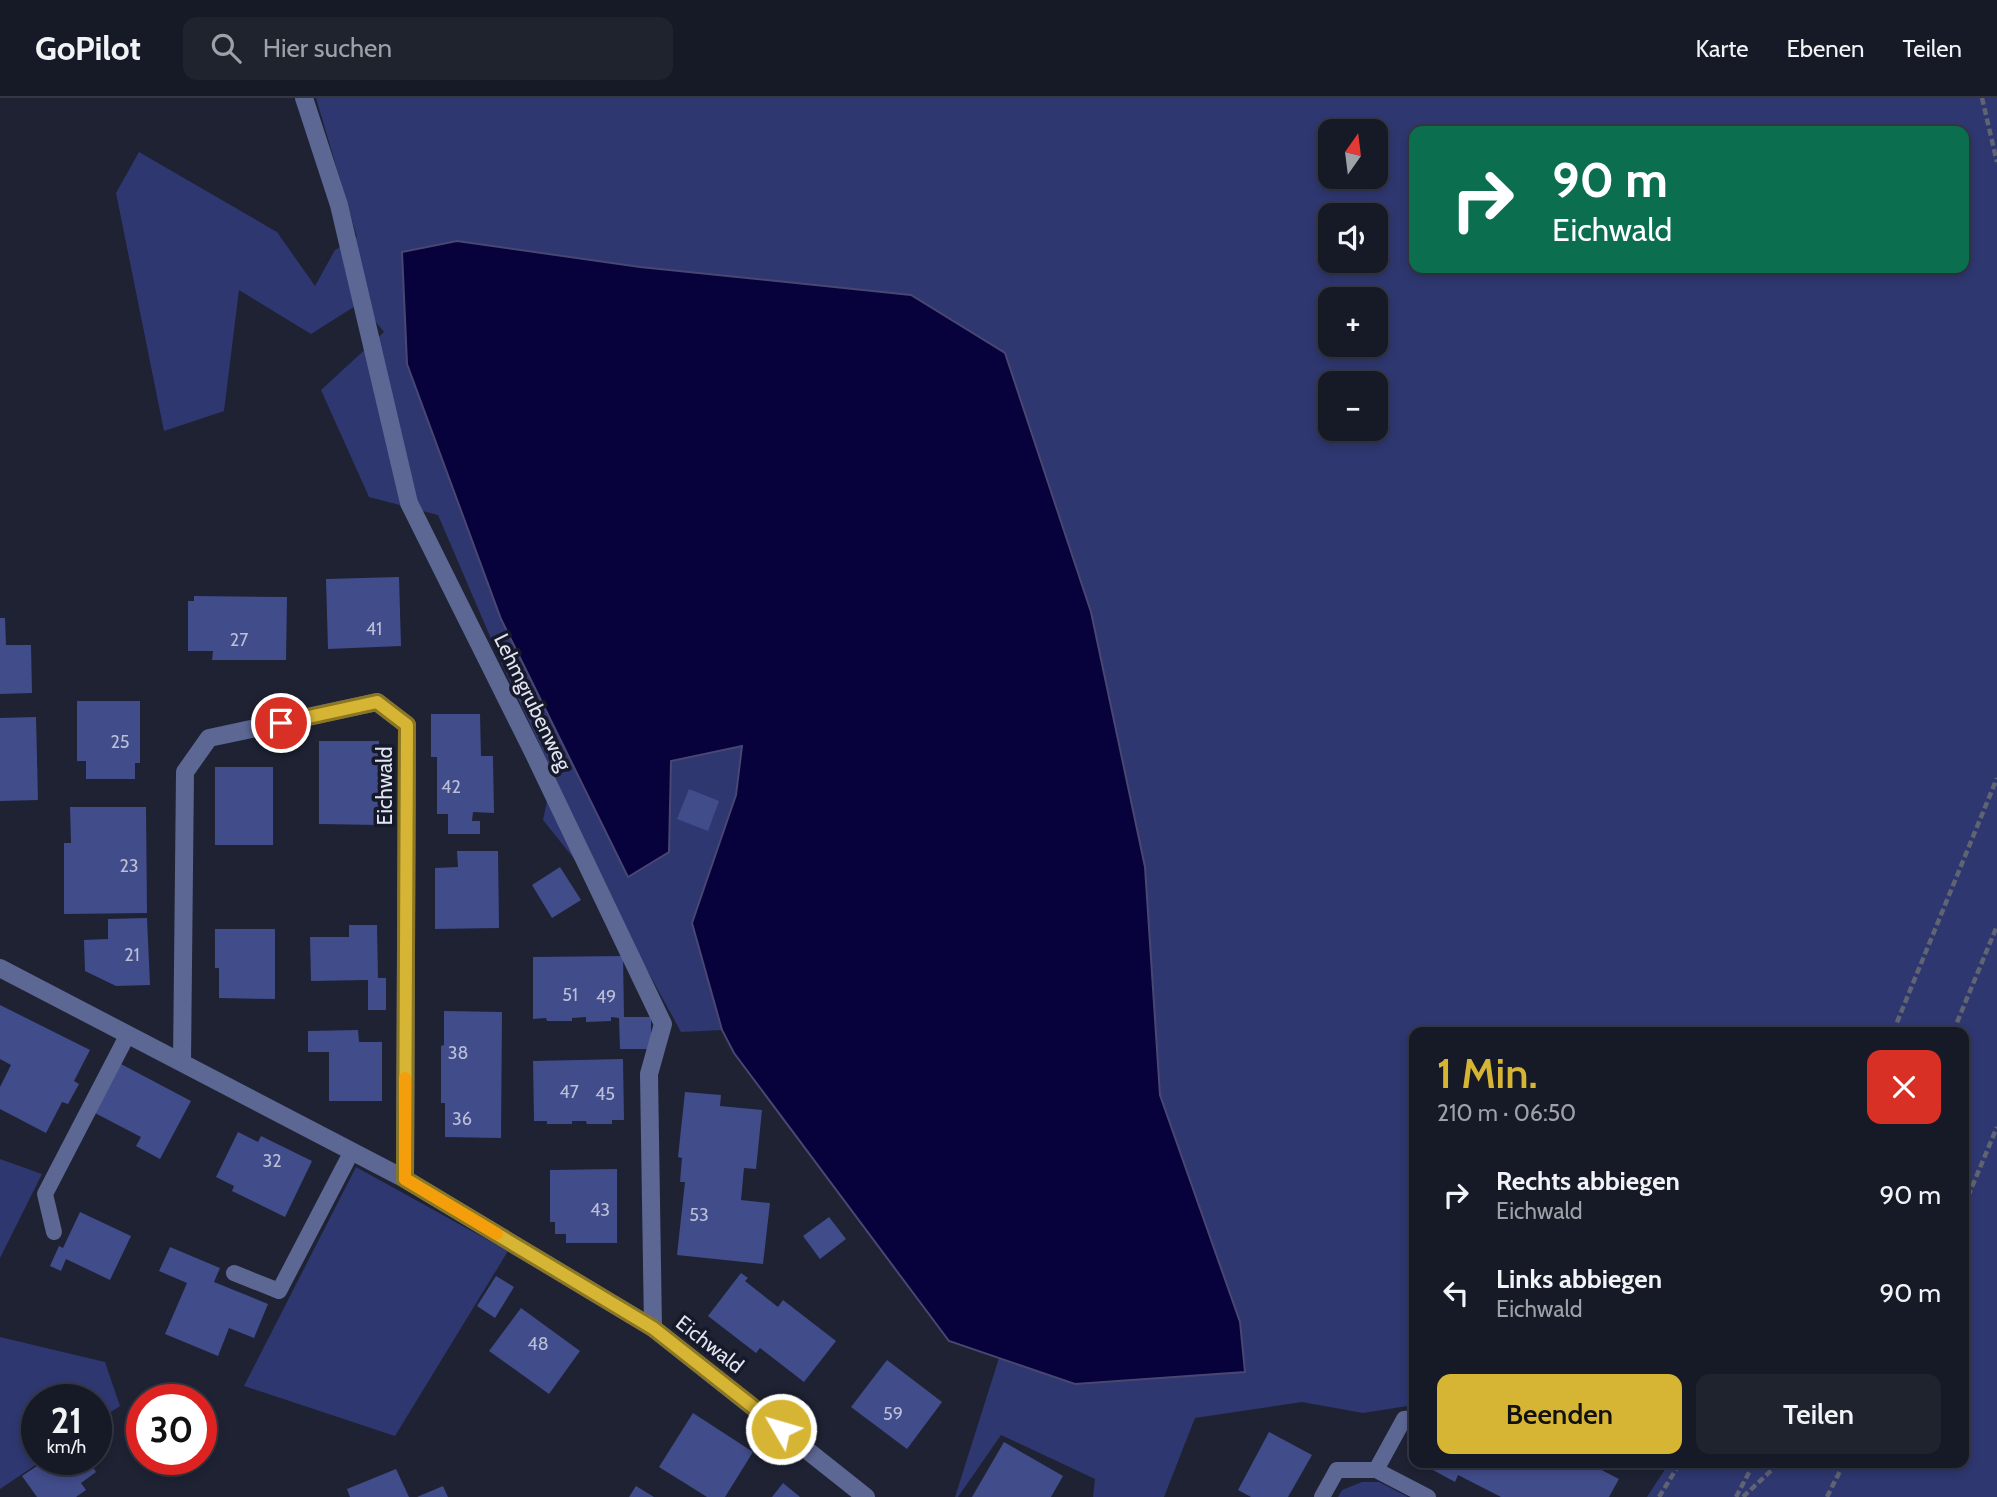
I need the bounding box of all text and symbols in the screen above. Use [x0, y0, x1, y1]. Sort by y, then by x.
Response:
search box [183, 17, 673, 80]
text: GoPilot [35, 28, 141, 68]
icon: search [207, 29, 245, 67]
text: Hier suchen [263, 32, 392, 64]
text: Karte [1695, 34, 1748, 63]
text: Ebenen [1786, 34, 1864, 63]
text: Teilen [1902, 34, 1962, 63]
north arrow [1318, 119, 1388, 189]
map controls [1318, 119, 1388, 441]
text: 90 m [1552, 150, 1668, 209]
icon: right [1437, 154, 1528, 245]
button: sound [1318, 203, 1388, 273]
text: Eichwald [1552, 210, 1672, 249]
button: + [1318, 287, 1388, 357]
button: − [1318, 371, 1388, 441]
house number: 41 [366, 618, 382, 640]
house number: 27 [230, 629, 248, 651]
street label: Lehmgrubenweg [489, 629, 577, 775]
pin [251, 693, 311, 753]
icon: arrive [262, 704, 300, 742]
house number: 25 [110, 731, 130, 753]
street label: Eichwald [372, 746, 397, 826]
house number: 42 [441, 776, 461, 798]
house number: 23 [119, 855, 139, 877]
house number: 21 [124, 944, 140, 966]
house number: 51 [562, 984, 578, 1006]
house number: 49 [596, 986, 616, 1008]
house number: 38 [448, 1042, 468, 1064]
text: 1 Min. [1437, 1047, 1538, 1099]
button: close [1867, 1050, 1941, 1124]
house number: 47 [559, 1081, 579, 1103]
house number: 45 [595, 1083, 615, 1105]
text: 210 m · 06:50 [1437, 1099, 1576, 1127]
house number: 36 [452, 1108, 472, 1130]
house number: 32 [262, 1150, 282, 1172]
text: Rechts abbiegen [1496, 1165, 1680, 1197]
icon: right [1437, 1176, 1475, 1214]
text: 90 m [1879, 1179, 1941, 1211]
text: Eichwald [1496, 1197, 1583, 1225]
house number: 43 [590, 1199, 610, 1221]
house number: 53 [689, 1204, 709, 1226]
text: Links abbiegen [1496, 1263, 1662, 1295]
icon: left [1437, 1274, 1475, 1312]
text: 90 m [1879, 1277, 1941, 1309]
text: Eichwald [1496, 1295, 1583, 1323]
street label: Eichwald [671, 1310, 749, 1378]
house number: 48 [527, 1333, 549, 1355]
button: Beenden [1437, 1374, 1682, 1454]
button: Teilen [1696, 1374, 1941, 1454]
speed limit sign: 30 [126, 1384, 217, 1475]
position arrow [744, 1392, 818, 1466]
text: 21 [51, 1399, 82, 1442]
house number: 59 [883, 1403, 903, 1425]
text: km/h [47, 1436, 86, 1458]

